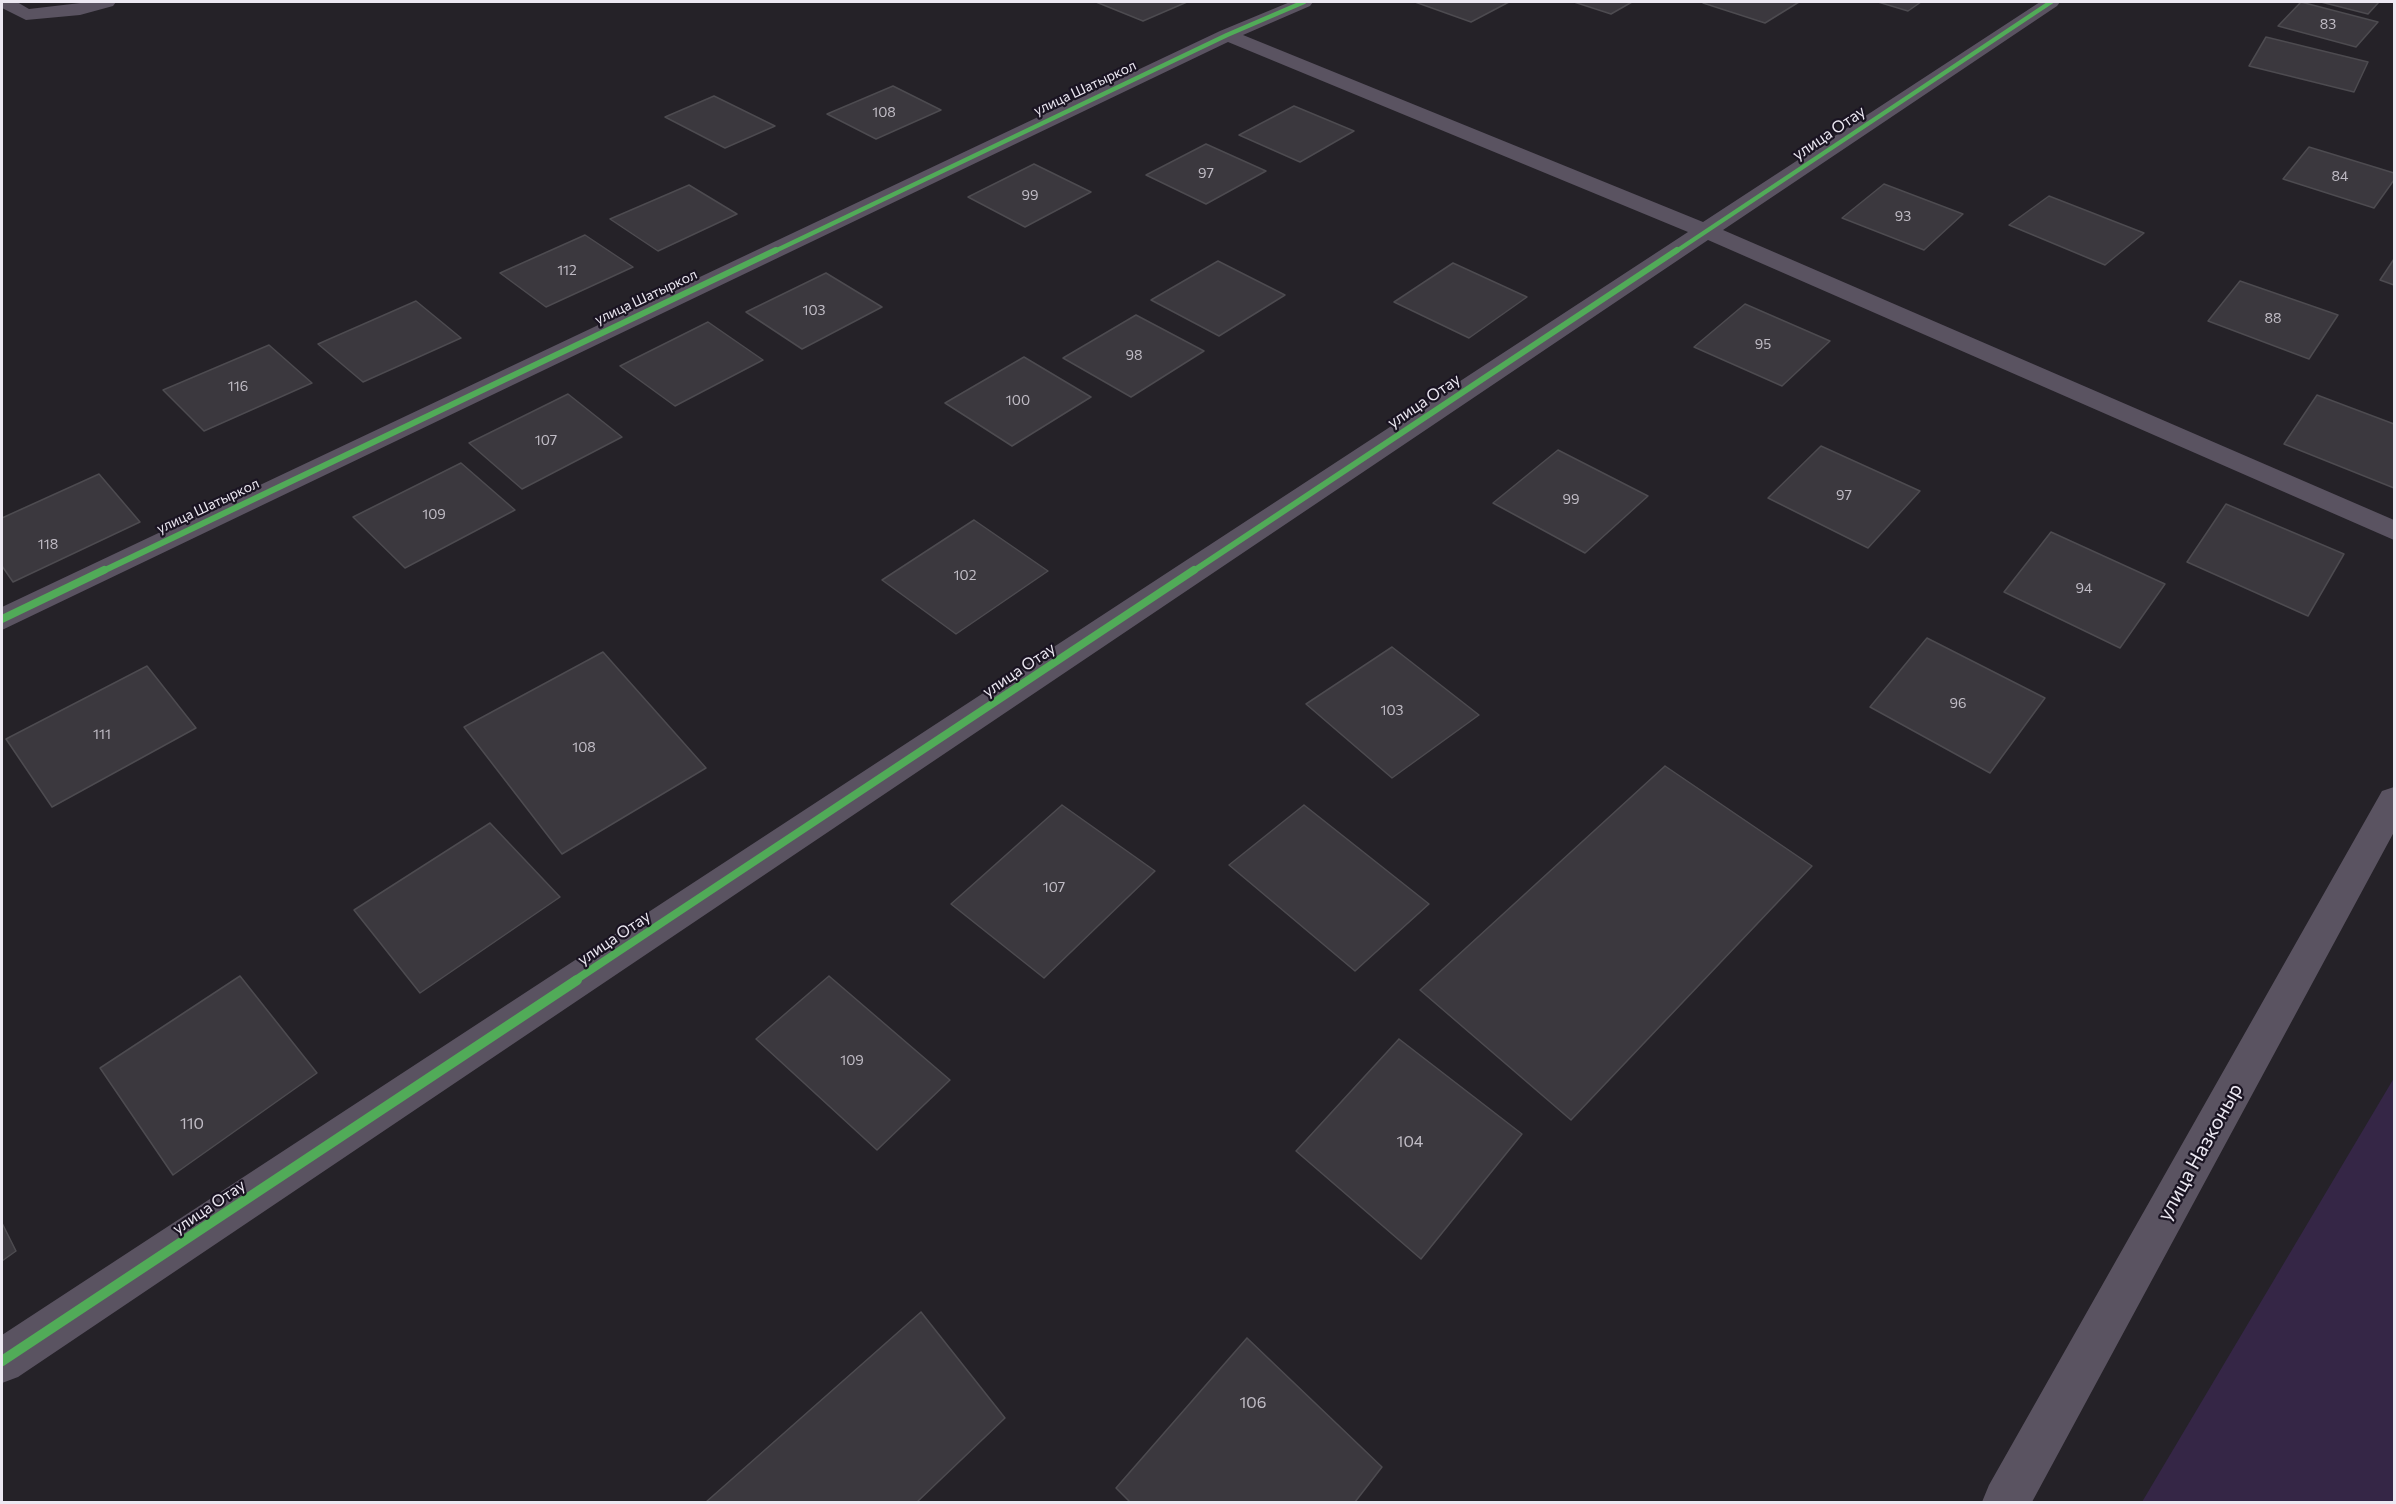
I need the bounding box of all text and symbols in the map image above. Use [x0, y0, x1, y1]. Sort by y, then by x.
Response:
house number: 83 [2320, 16, 2336, 32]
street label: улица Шатыркол [1031, 57, 1139, 119]
street label: улица Отау [1789, 102, 1869, 164]
house number: 108 [872, 104, 896, 120]
house number: 97 [1198, 165, 1214, 181]
house number: 84 [2332, 168, 2348, 184]
house number: 99 [1022, 187, 1038, 203]
house number: 93 [1895, 208, 1911, 224]
house number: 112 [557, 262, 577, 278]
street label: улица Шатыркол [592, 266, 700, 328]
house number: 103 [802, 302, 826, 318]
house number: 88 [2265, 310, 2281, 326]
house number: 95 [1755, 336, 1771, 352]
house number: 98 [1126, 347, 1142, 363]
street label: улица Отау [1384, 370, 1464, 432]
house number: 116 [228, 378, 248, 394]
house number: 100 [1006, 392, 1030, 408]
house number: 107 [535, 432, 557, 448]
street label: улица Шатыркол [154, 475, 262, 537]
house number: 97 [1836, 487, 1852, 503]
house number: 99 [1563, 491, 1579, 507]
house number: 109 [422, 506, 446, 522]
house number: 118 [38, 536, 58, 552]
house number: 102 [954, 567, 976, 583]
house number: 94 [2076, 580, 2092, 596]
street label: улица Отау [979, 639, 1059, 701]
house number: 96 [1950, 695, 1966, 711]
house number: 103 [1380, 702, 1404, 718]
house number: 111 [93, 726, 111, 742]
house number: 108 [572, 739, 596, 755]
house number: 107 [1043, 879, 1065, 895]
street label: улица Отау [574, 907, 654, 969]
house number: 109 [840, 1052, 864, 1068]
street label: улица Назконыр [2152, 1079, 2248, 1225]
house number: 110 [180, 1114, 204, 1134]
house number: 104 [1397, 1132, 1423, 1152]
street label: улица Отау [169, 1176, 249, 1238]
house number: 106 [1240, 1393, 1266, 1413]

